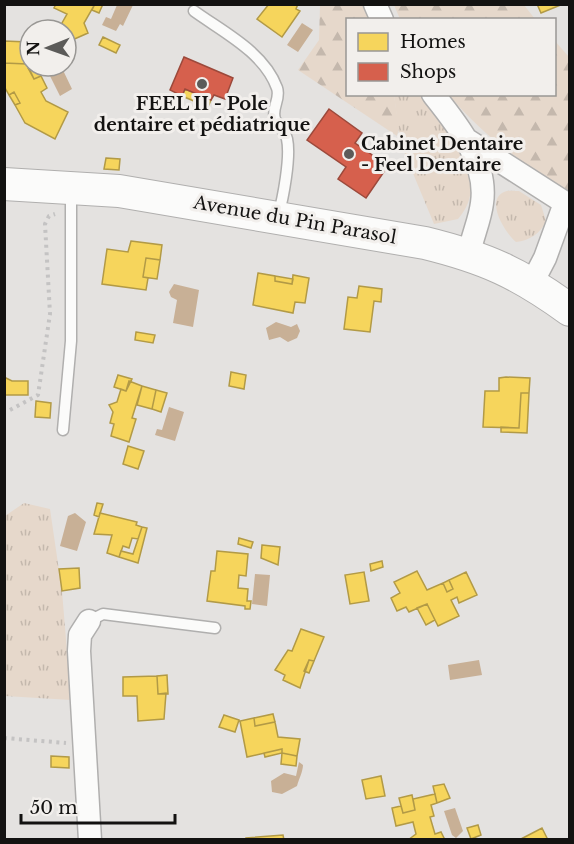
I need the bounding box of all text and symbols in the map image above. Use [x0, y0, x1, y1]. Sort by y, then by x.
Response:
north arrow [18, 18, 78, 78]
legend [346, 18, 556, 96]
text: Homes [400, 31, 466, 53]
text: N [23, 41, 43, 56]
text: Shops [400, 61, 456, 83]
marker: FEEL II - Pole dentaire et pédiatrique [195, 77, 209, 91]
place label: FEEL II - Pole dentaire et pédiatrique [94, 93, 310, 136]
place label: Cabinet Dentaire - Feel Dentaire [361, 133, 523, 176]
marker: Cabinet Dentaire - Feel Dentaire [342, 147, 356, 161]
street label: Avenue du Pin Parasol [191, 191, 398, 249]
scale bar [21, 787, 176, 825]
text: 50 m [30, 797, 78, 819]

